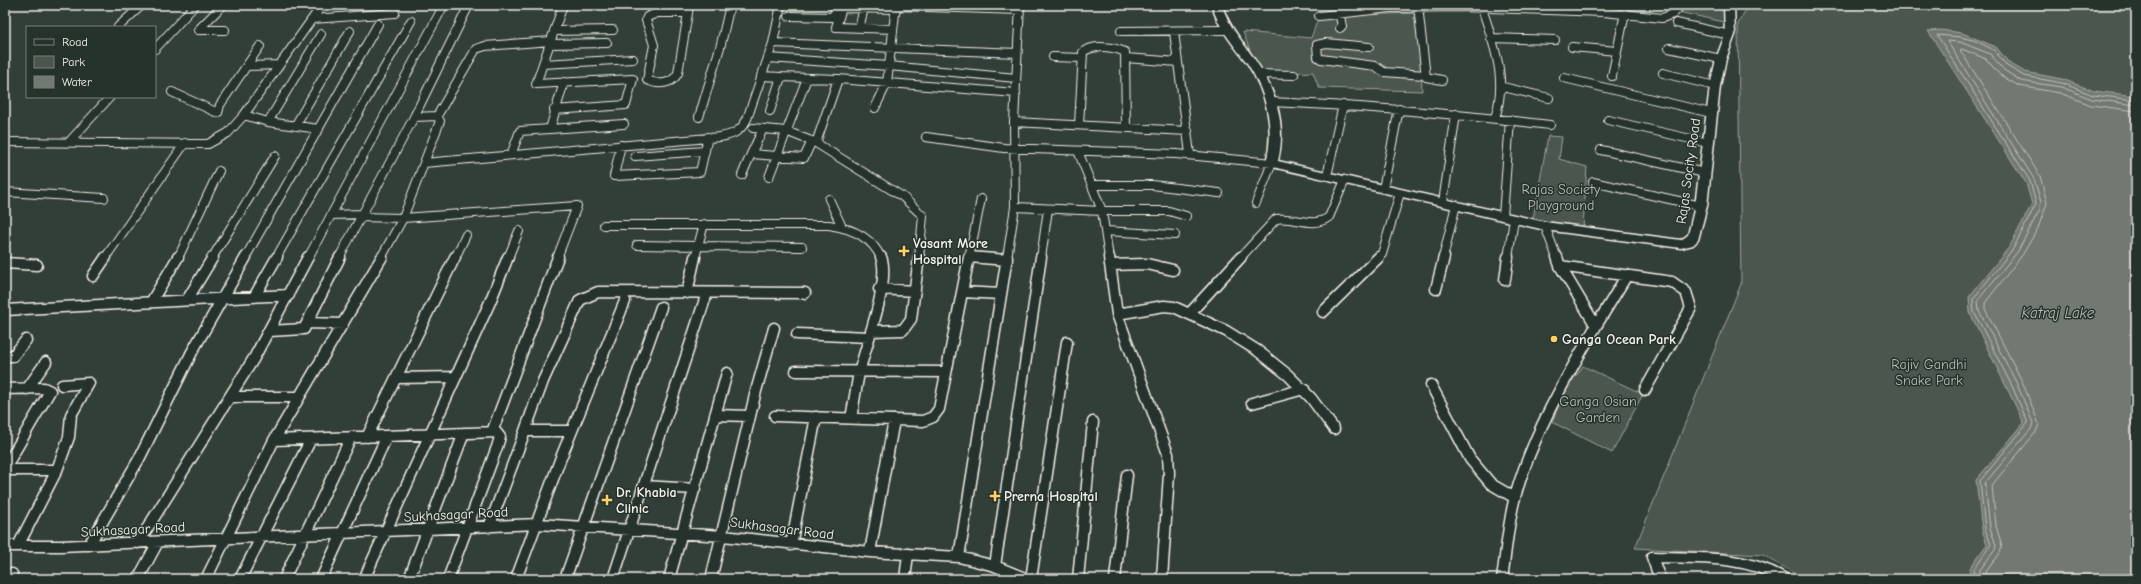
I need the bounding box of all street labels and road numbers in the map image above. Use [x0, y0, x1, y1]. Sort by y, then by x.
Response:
street label: Rajas Socity Road [1673, 117, 1704, 225]
street label: Sukhasagar Road [403, 503, 509, 526]
street label: Sukhasagar Road [729, 514, 835, 543]
street label: Sukhasagar Road [80, 518, 186, 541]

